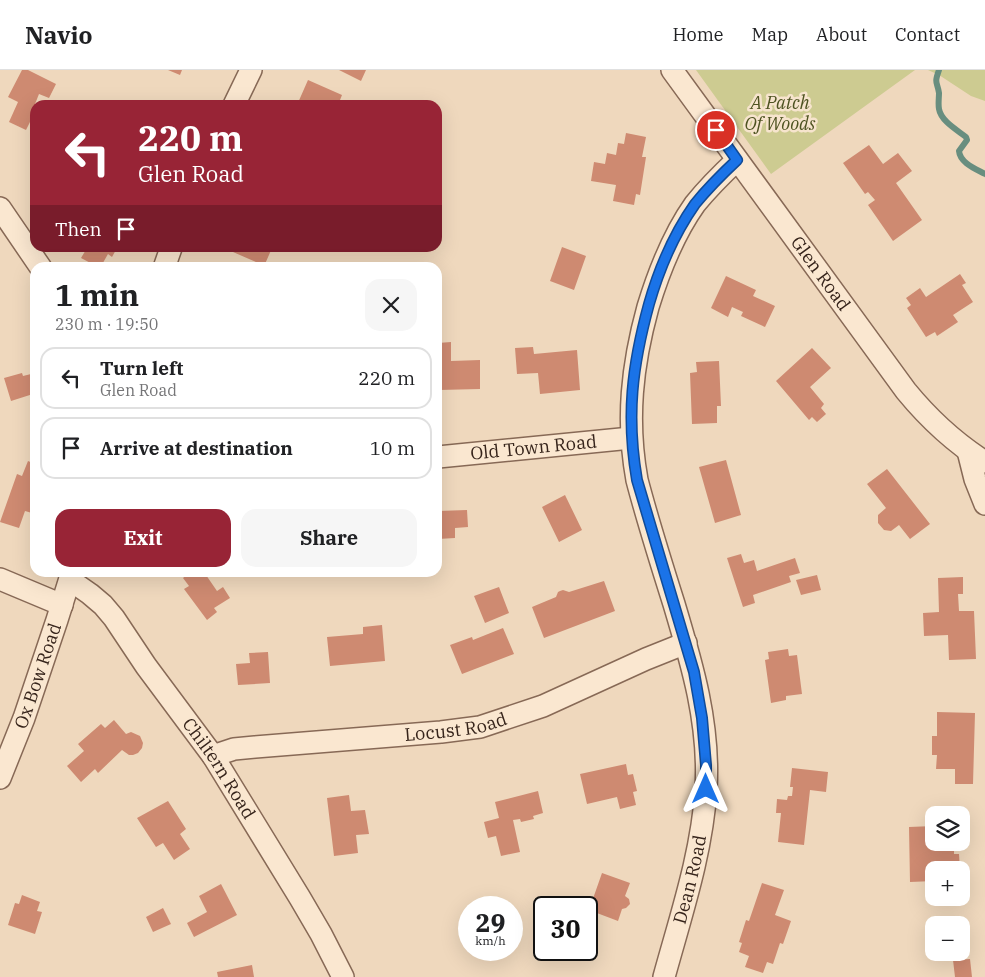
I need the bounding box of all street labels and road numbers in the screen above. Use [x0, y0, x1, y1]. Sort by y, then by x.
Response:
street label: Glen Road [786, 232, 856, 315]
street label: Old Town Road [469, 429, 598, 465]
street label: Ox Bow Road [9, 620, 66, 732]
street label: Locust Road [403, 707, 510, 746]
street label: Chiltern Road [177, 713, 261, 823]
street label: Dean Road [668, 833, 711, 927]

